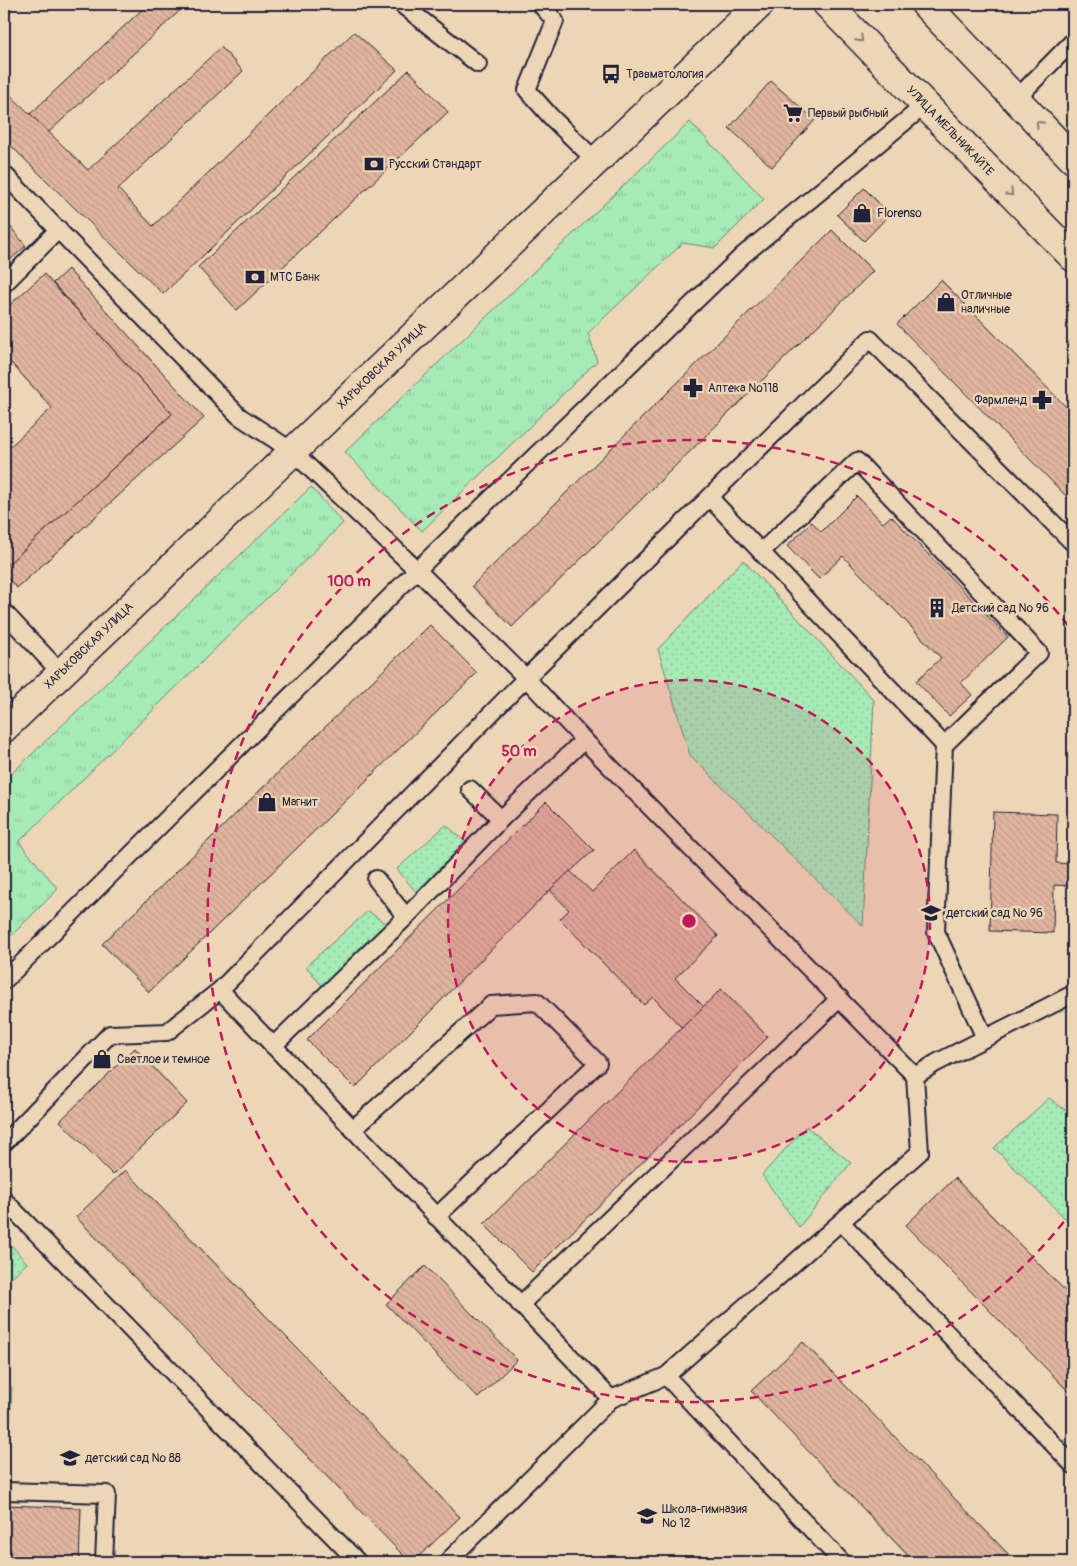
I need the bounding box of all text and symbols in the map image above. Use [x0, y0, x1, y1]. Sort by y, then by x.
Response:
one-way arrow [854, 33, 863, 42]
bus stop icon: Травматология [600, 63, 622, 85]
place label: Травматология [626, 67, 704, 82]
street label: УЛИЦА МЕЛЬНИКАЙТЕ [903, 83, 997, 179]
supermarket icon: Первый рыбный [782, 102, 804, 124]
place label: Первый рыбный [808, 106, 889, 121]
one-way arrow [1036, 121, 1045, 130]
bank icon: Русский Стандарт [363, 153, 385, 175]
place label: Русский Стандарт [389, 157, 482, 172]
one-way arrow [1004, 187, 1013, 196]
shop icon: Florenso [851, 202, 873, 224]
place label: Florenso [877, 206, 922, 221]
bank icon: МТС Банк [244, 266, 266, 288]
place label: МТС Банк [270, 270, 320, 285]
place label: Отличные наличные [961, 288, 1012, 317]
shop icon: Отличные наличные [935, 291, 957, 313]
street label: ХАРЬКОВСКАЯ УЛИЦА [334, 319, 430, 412]
pharmacy icon: Аптека №118 [682, 377, 704, 399]
place label: Аптека №118 [708, 381, 778, 396]
pharmacy icon: Фармленд [1031, 389, 1053, 411]
place label: Фармленд [974, 393, 1028, 408]
text: 100 m [328, 572, 370, 591]
building icon: Детский сад № 96 [926, 597, 948, 619]
street label: ХАРЬКОВСКАЯ УЛИЦА [41, 599, 137, 692]
place label: Детский сад № 96 [951, 601, 1049, 616]
text: 50 m [502, 742, 536, 761]
shop icon: Магнит [256, 791, 278, 813]
place label: Магнит [282, 795, 318, 810]
school or university icon: детский сад № 96 [920, 902, 942, 924]
place label: детский сад № 96 [946, 906, 1043, 921]
centre of rings [680, 912, 698, 930]
shop icon: Светлое и темное [91, 1048, 113, 1070]
place label: Светлое и темное [117, 1052, 210, 1067]
school or university icon: детский сад № 88 [59, 1447, 81, 1469]
place label: детский сад № 88 [85, 1451, 181, 1466]
place label: Школа-гимназия № 12 [662, 1502, 747, 1531]
school or university icon: Школа-гимназия № 12 [636, 1505, 658, 1527]

